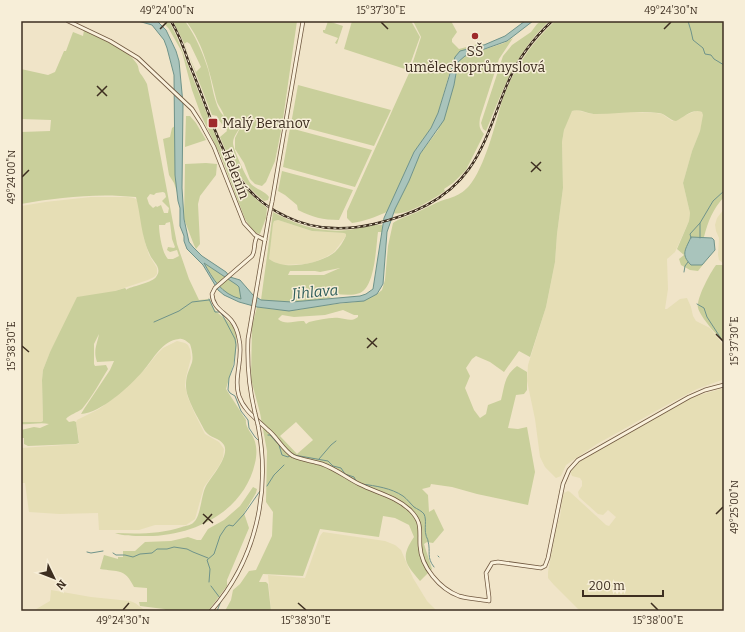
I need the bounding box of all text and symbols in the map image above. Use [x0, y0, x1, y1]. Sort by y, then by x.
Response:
text: 49°24'00"N [140, 5, 194, 17]
text: 15°37'30"E [357, 5, 405, 17]
text: 49°24'30"N [644, 5, 698, 17]
marker: SŠ uměleckoprůmyslová [470, 31, 480, 41]
place label: SŠ uměleckoprůmyslová [405, 42, 545, 76]
place label: Malý Beranov [222, 115, 310, 132]
marker: Malý Beranov [207, 117, 219, 129]
street label: Helenín [218, 147, 253, 202]
text: 49°24'00"N [6, 150, 18, 204]
water label: Jihlava [289, 281, 339, 303]
text: 15°37'30"E [729, 317, 741, 365]
text: 15°38'30"E [6, 321, 18, 371]
text: 49°25'00"N [729, 480, 741, 534]
north arrow [34, 558, 74, 598]
scale bar [583, 572, 663, 598]
text: N [53, 577, 69, 592]
text: 200 m [589, 579, 625, 593]
text: 49°24'30"N [96, 615, 150, 627]
text: 15°38'30"E [281, 615, 331, 627]
text: 15°38'00"E [633, 615, 683, 627]

